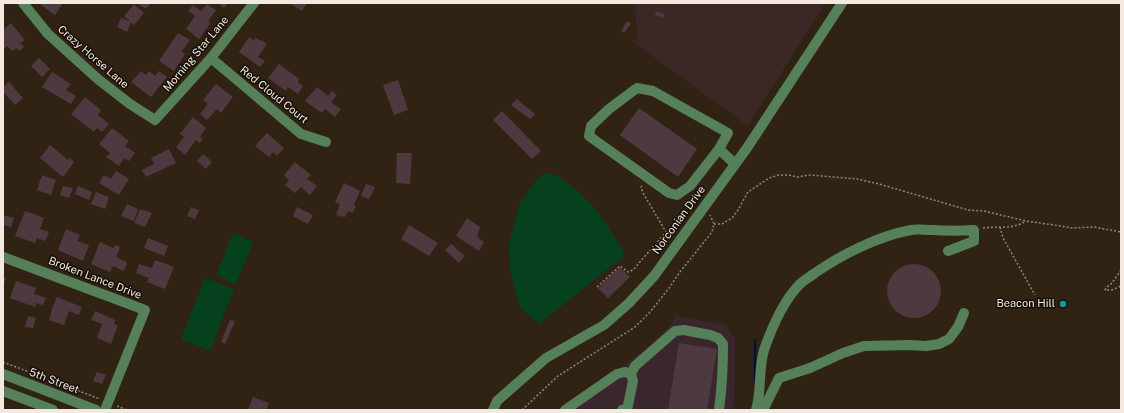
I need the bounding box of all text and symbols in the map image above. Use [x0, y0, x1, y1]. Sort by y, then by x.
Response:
street label: Morning Star Lane [161, 14, 231, 94]
street label: Crazy Horse Lane [55, 23, 131, 91]
street label: Red Cloud Court [237, 63, 311, 127]
street label: Norconian Drive [650, 183, 708, 257]
street label: Broken Lance Drive [47, 254, 143, 302]
place label: Beacon Hill [996, 297, 1055, 311]
marker: Beacon Hill [1058, 299, 1068, 309]
street label: 5th Street [27, 365, 81, 397]

